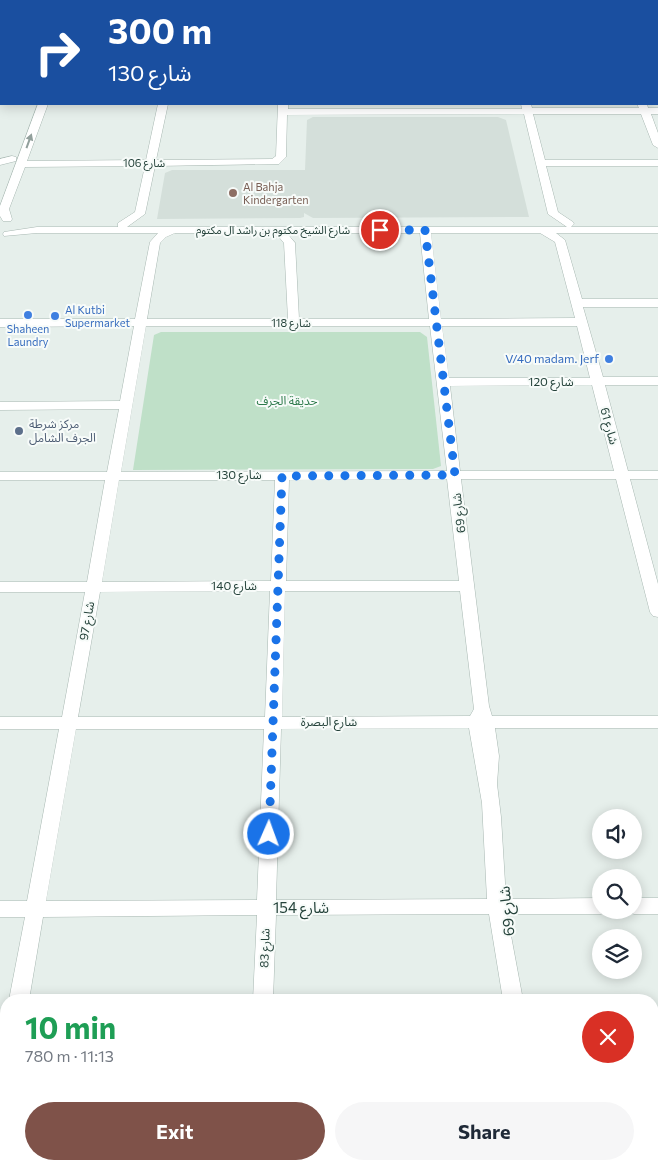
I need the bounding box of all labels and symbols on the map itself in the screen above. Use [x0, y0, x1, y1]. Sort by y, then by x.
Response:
one-way arrow [26, 133, 33, 148]
street label: شارع 106 [123, 156, 165, 171]
place label: Al Bahja Kindergarten [243, 180, 309, 206]
marker: Al Bahja Kindergarten [227, 187, 239, 199]
pin [359, 209, 401, 251]
street label: شارع الشيخ مكتوم بن راشد آل مكتوم [196, 223, 350, 238]
place label: Al Kutbi Supermarket [65, 303, 130, 329]
marker: Shaheen Laundry [22, 309, 34, 321]
marker: Al Kutbi Supermarket [49, 310, 61, 322]
street label: شارع 118 [271, 316, 311, 331]
place label: Shaheen Laundry [7, 322, 49, 348]
place label: V/40 madam. Jerf [505, 351, 599, 366]
marker: V/40 madam. Jerf [603, 353, 615, 365]
street label: شارع 120 [528, 374, 574, 391]
park label: حديقة الجرف [257, 393, 317, 408]
street label: شارع 61 [595, 406, 622, 447]
place label: مركز شرطة الجرف الشامل [29, 416, 96, 445]
marker: مركز شرطة الجرف الشامل [13, 425, 25, 437]
street label: شارع 130 [216, 467, 262, 484]
street label: شارع 69 [449, 492, 470, 534]
street label: شارع 140 [211, 578, 257, 595]
street label: شارع 97 [76, 600, 99, 642]
street label: شارع البصرة [301, 714, 357, 731]
position arrow [242, 807, 294, 859]
street label: شارع 69 [494, 885, 522, 937]
street label: شارع 154 [273, 898, 329, 920]
street label: شارع 83 [256, 928, 275, 968]

